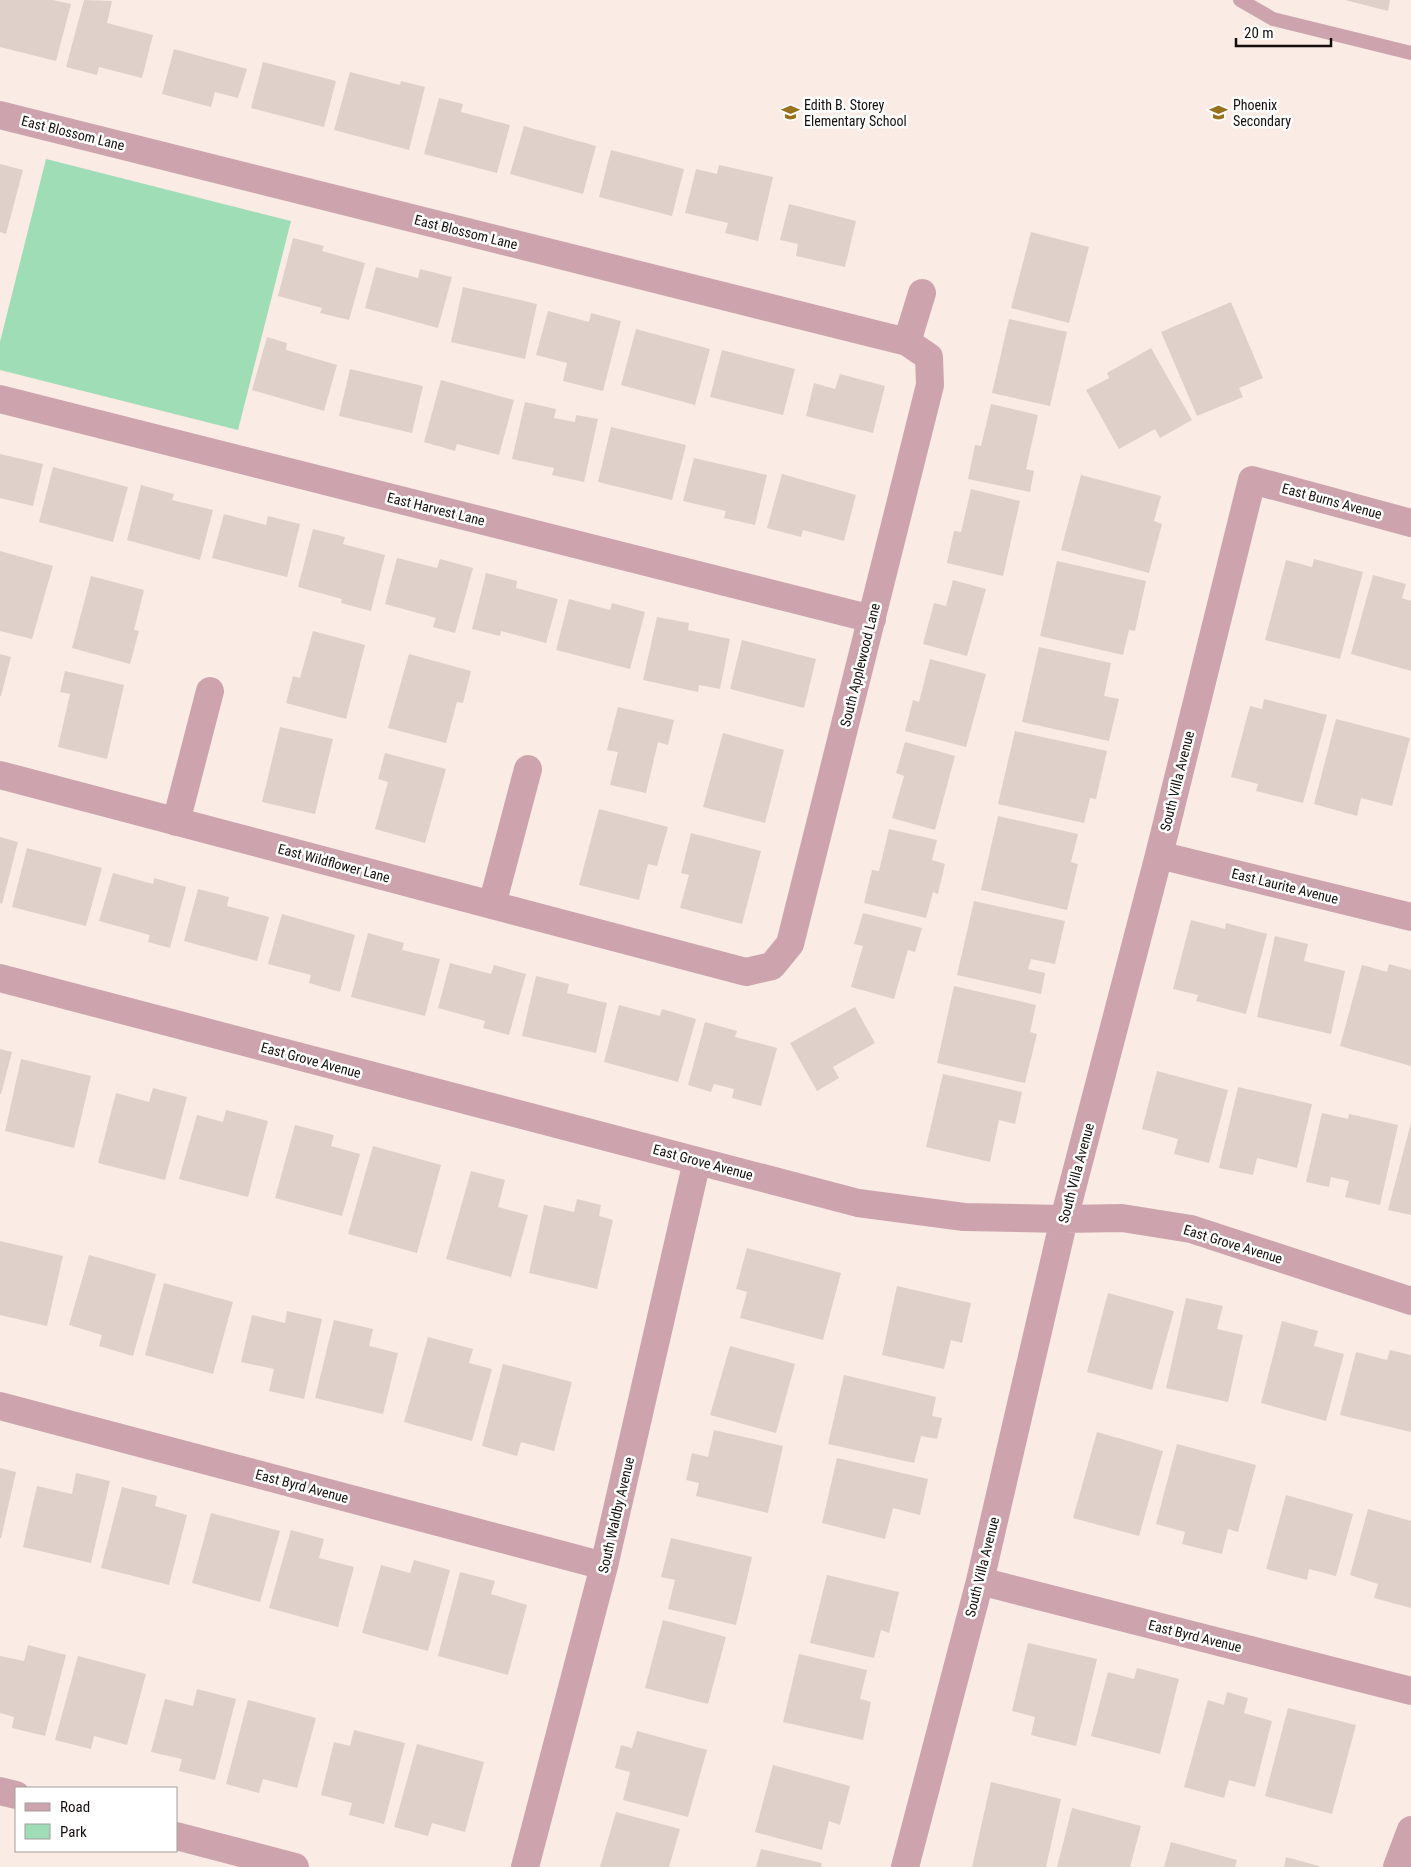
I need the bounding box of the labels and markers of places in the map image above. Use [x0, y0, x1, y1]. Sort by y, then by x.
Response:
place label: Edith B. Storey Elementary School [804, 97, 907, 129]
place label: Phoenix Secondary [1233, 97, 1291, 129]
school or university icon: Edith B. Storey Elementary School [780, 103, 800, 123]
school or university icon: Phoenix Secondary [1209, 103, 1229, 123]

